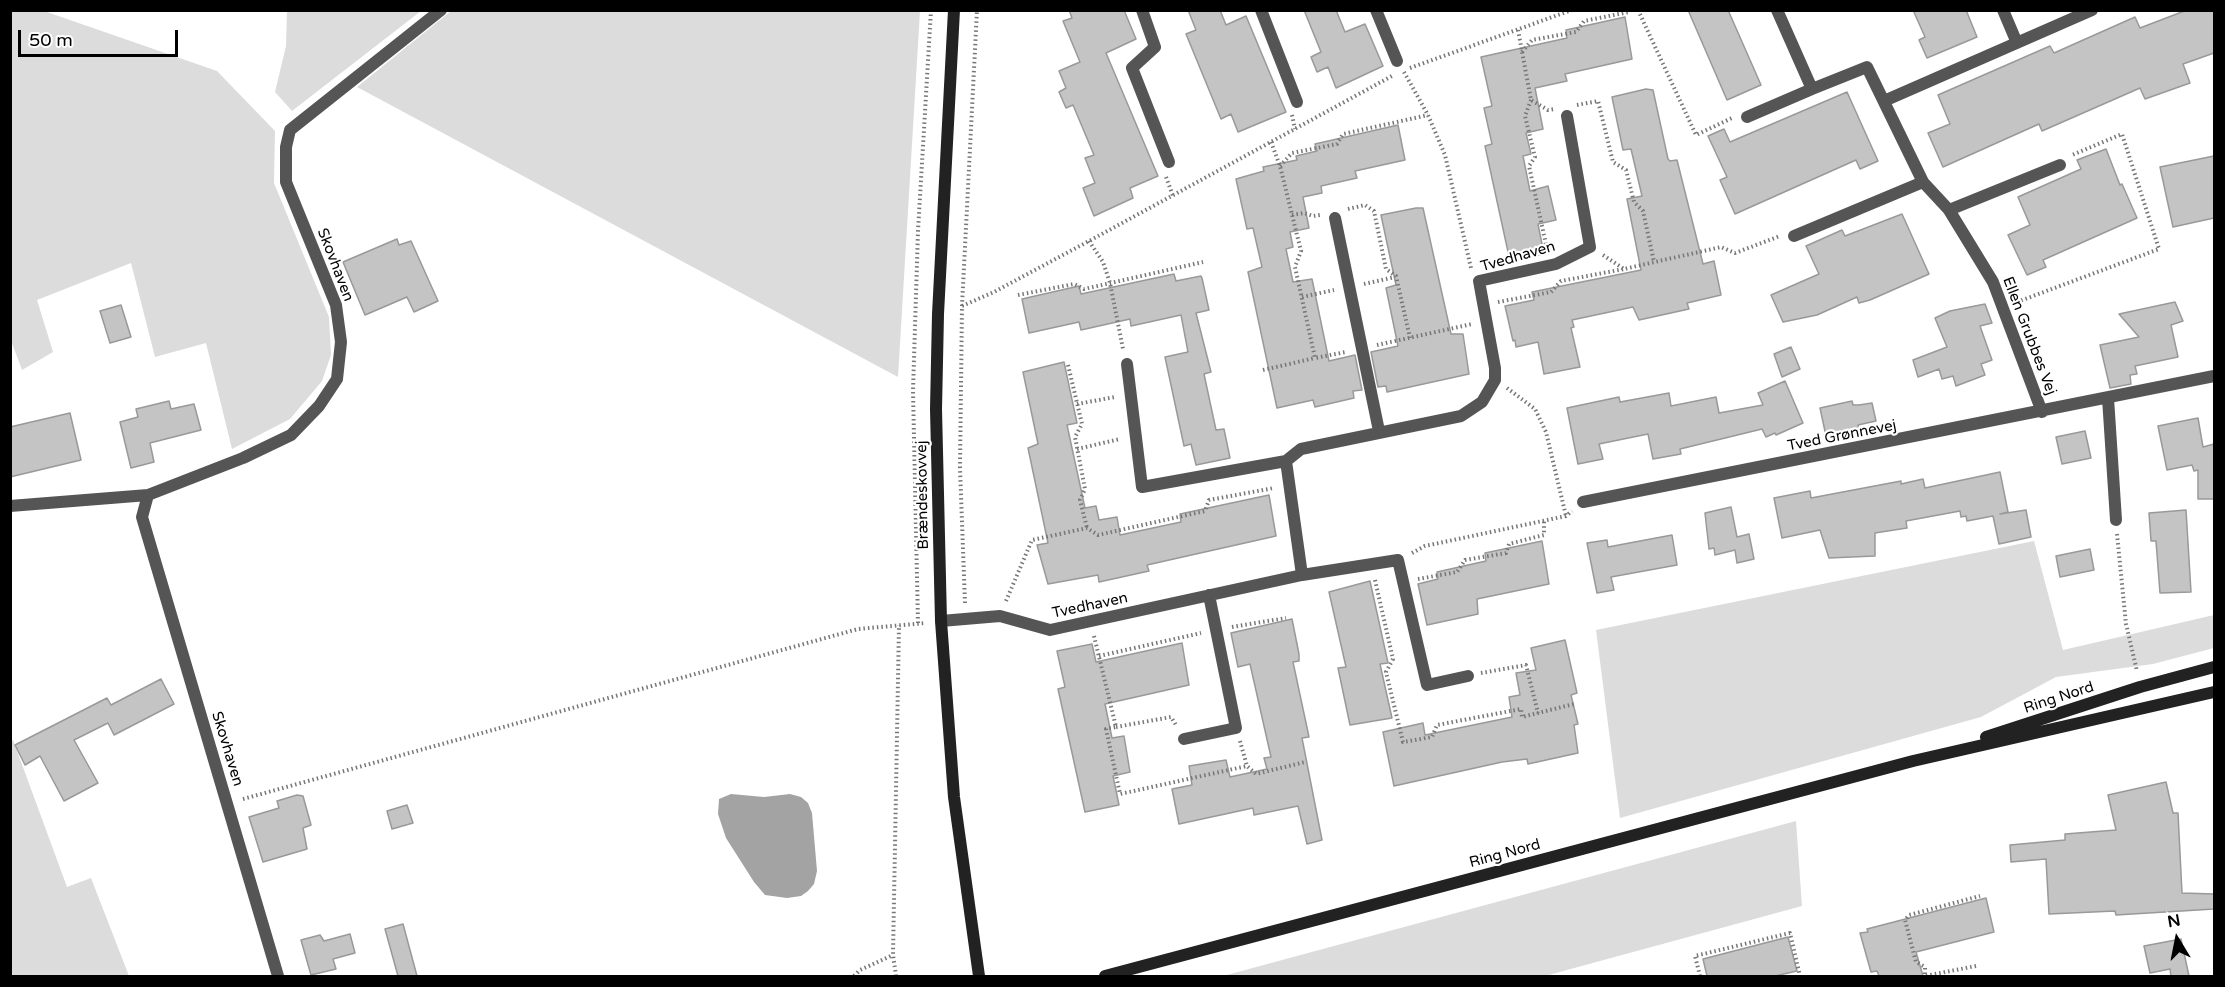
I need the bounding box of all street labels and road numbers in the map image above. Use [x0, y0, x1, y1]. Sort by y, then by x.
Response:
street label: Skovhaven [313, 226, 357, 304]
street label: Tvedhaven [1479, 238, 1557, 276]
street label: Ellen Grubbes Vej [1998, 274, 2060, 398]
street label: Tved Grønnevej [1786, 417, 1898, 455]
street label: Brændeskovvej [913, 440, 933, 550]
street label: Tvedhaven [1051, 589, 1129, 623]
street label: Ring Nord [2022, 678, 2096, 718]
street label: Skovhaven [207, 710, 247, 788]
street label: Ring Nord [1467, 836, 1543, 872]

